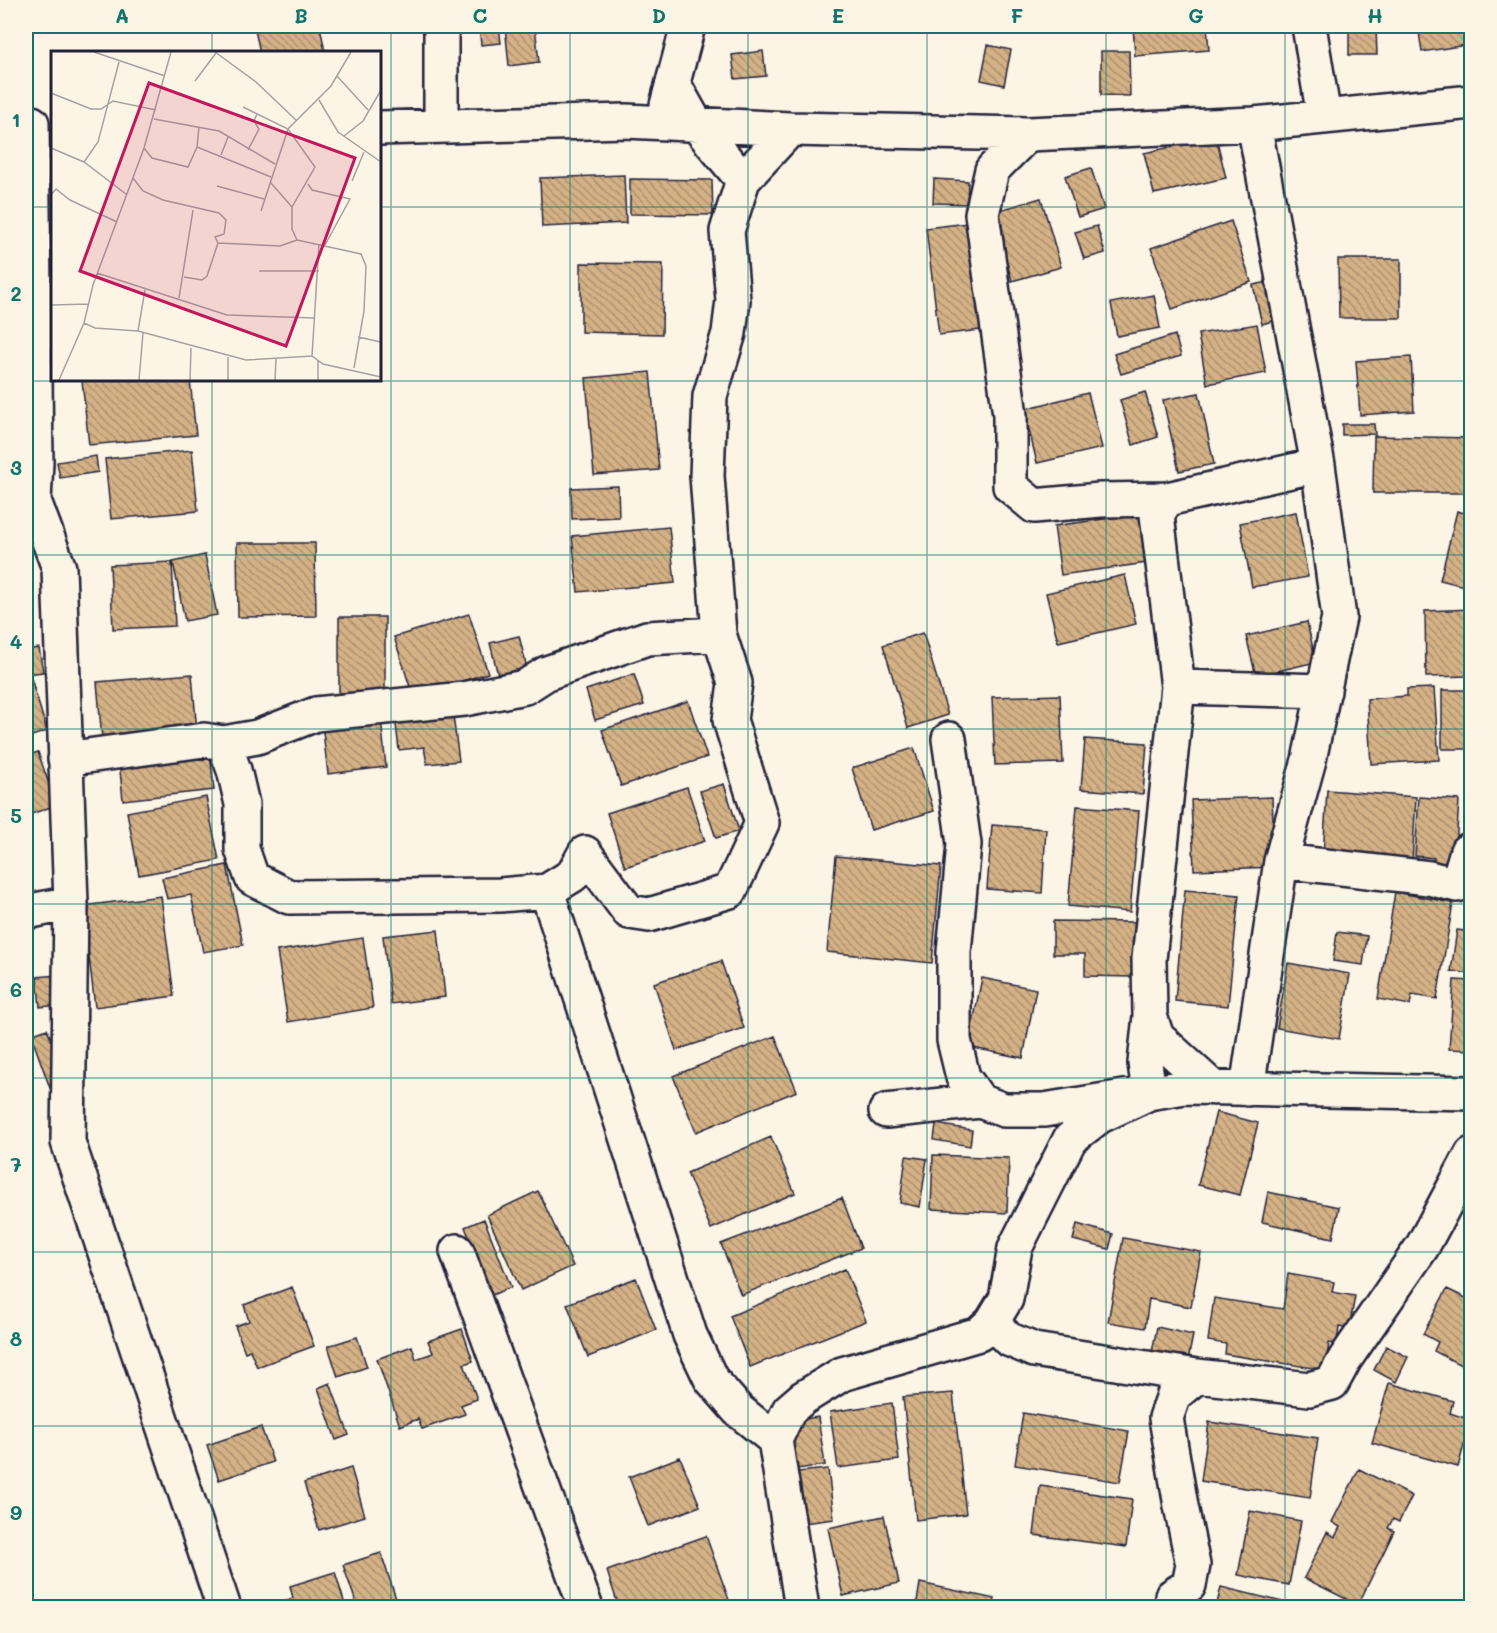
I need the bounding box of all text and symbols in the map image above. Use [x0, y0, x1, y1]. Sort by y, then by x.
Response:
text: A [115, 2, 129, 28]
text: B [294, 2, 308, 28]
text: C [473, 2, 488, 28]
text: D [652, 2, 666, 28]
text: E [832, 2, 844, 28]
text: F [1011, 2, 1024, 28]
text: G [1188, 2, 1204, 28]
text: H [1367, 2, 1383, 28]
inset map [51, 51, 381, 381]
text: 1 [12, 106, 20, 132]
text: 2 [10, 280, 22, 306]
text: 3 [10, 454, 22, 480]
text: 4 [10, 628, 23, 654]
text: 5 [10, 802, 22, 828]
text: 6 [10, 976, 22, 1002]
text: 7 [10, 1151, 22, 1177]
text: 8 [10, 1325, 22, 1351]
text: 9 [10, 1499, 22, 1525]

